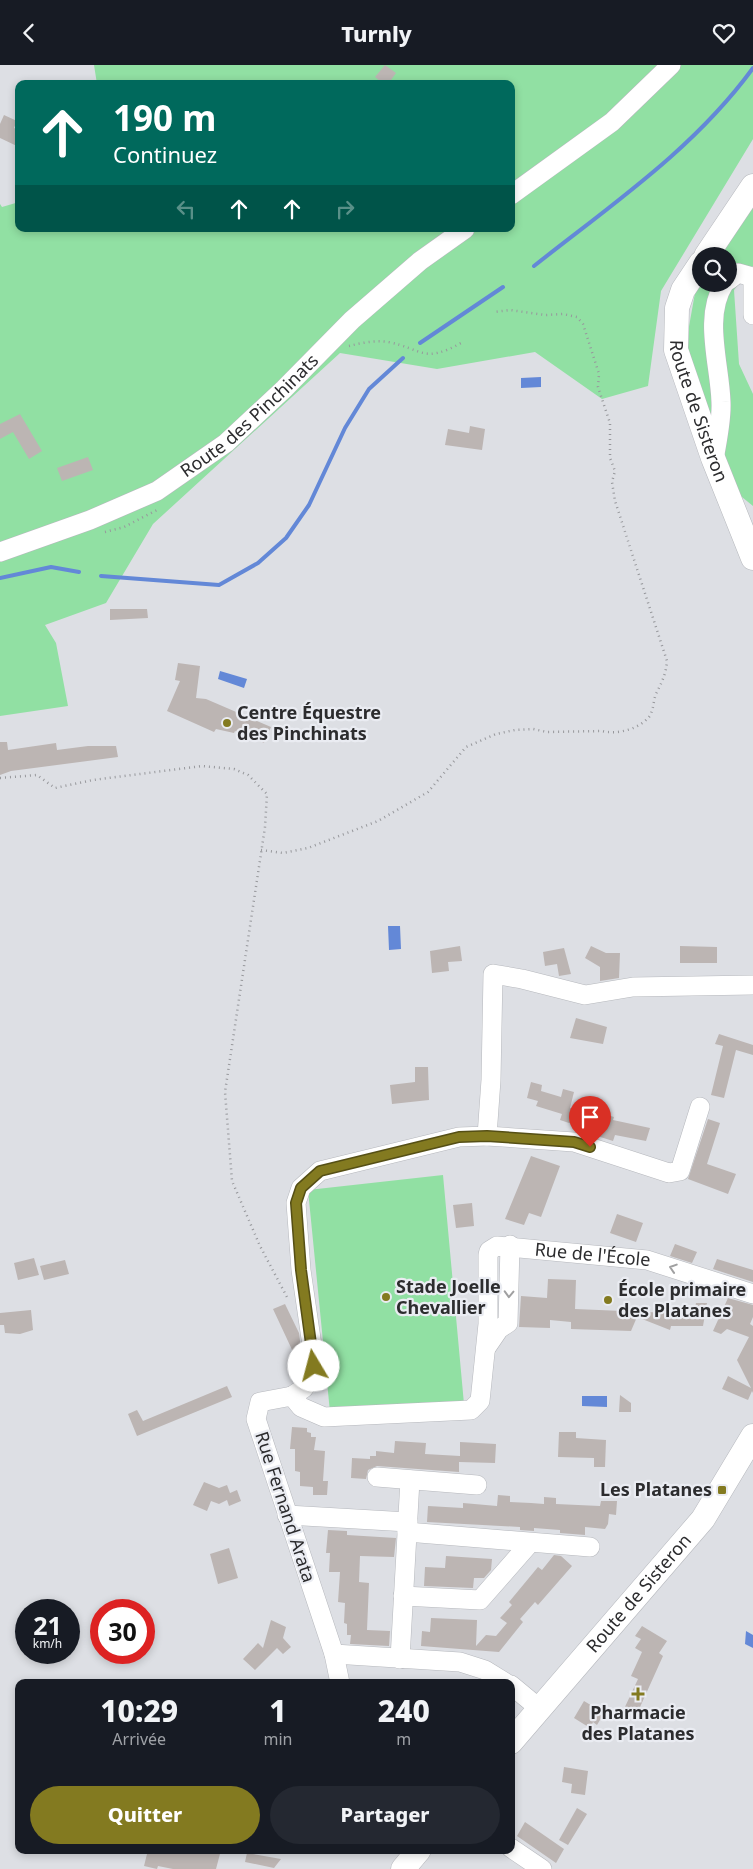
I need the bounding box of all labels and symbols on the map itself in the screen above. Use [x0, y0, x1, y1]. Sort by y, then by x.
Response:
street label: Route de Sisteron [665, 340, 734, 485]
street label: Route des Pinchinats [175, 348, 323, 482]
place label: Centre Équestre des Pinchinats [237, 700, 381, 745]
marker: Centre Équestre des Pinchinats [221, 717, 233, 729]
pin [569, 1096, 611, 1147]
street label: Rue de l'École [534, 1237, 652, 1271]
one-way arrow [670, 1264, 678, 1274]
place label: Stade Joelle Chevallier [396, 1274, 501, 1319]
place label: École primaire des Platanes [618, 1277, 746, 1322]
one-way arrow [503, 1290, 514, 1298]
marker: Stade Joelle Chevallier [380, 1291, 392, 1303]
marker: École primaire des Platanes [602, 1294, 614, 1306]
position arrow [287, 1339, 339, 1391]
street label: Rue Fernand Arata [250, 1428, 322, 1585]
place label: Les Platanes [600, 1477, 712, 1501]
marker: Les Platanes [716, 1484, 728, 1496]
street label: Route de Sisteron [580, 1528, 696, 1657]
speed limit sign: 30 [90, 1599, 155, 1664]
marker: Pharmacie des Platanes [632, 1688, 644, 1700]
place label: Pharmacie des Platanes [581, 1700, 695, 1745]

